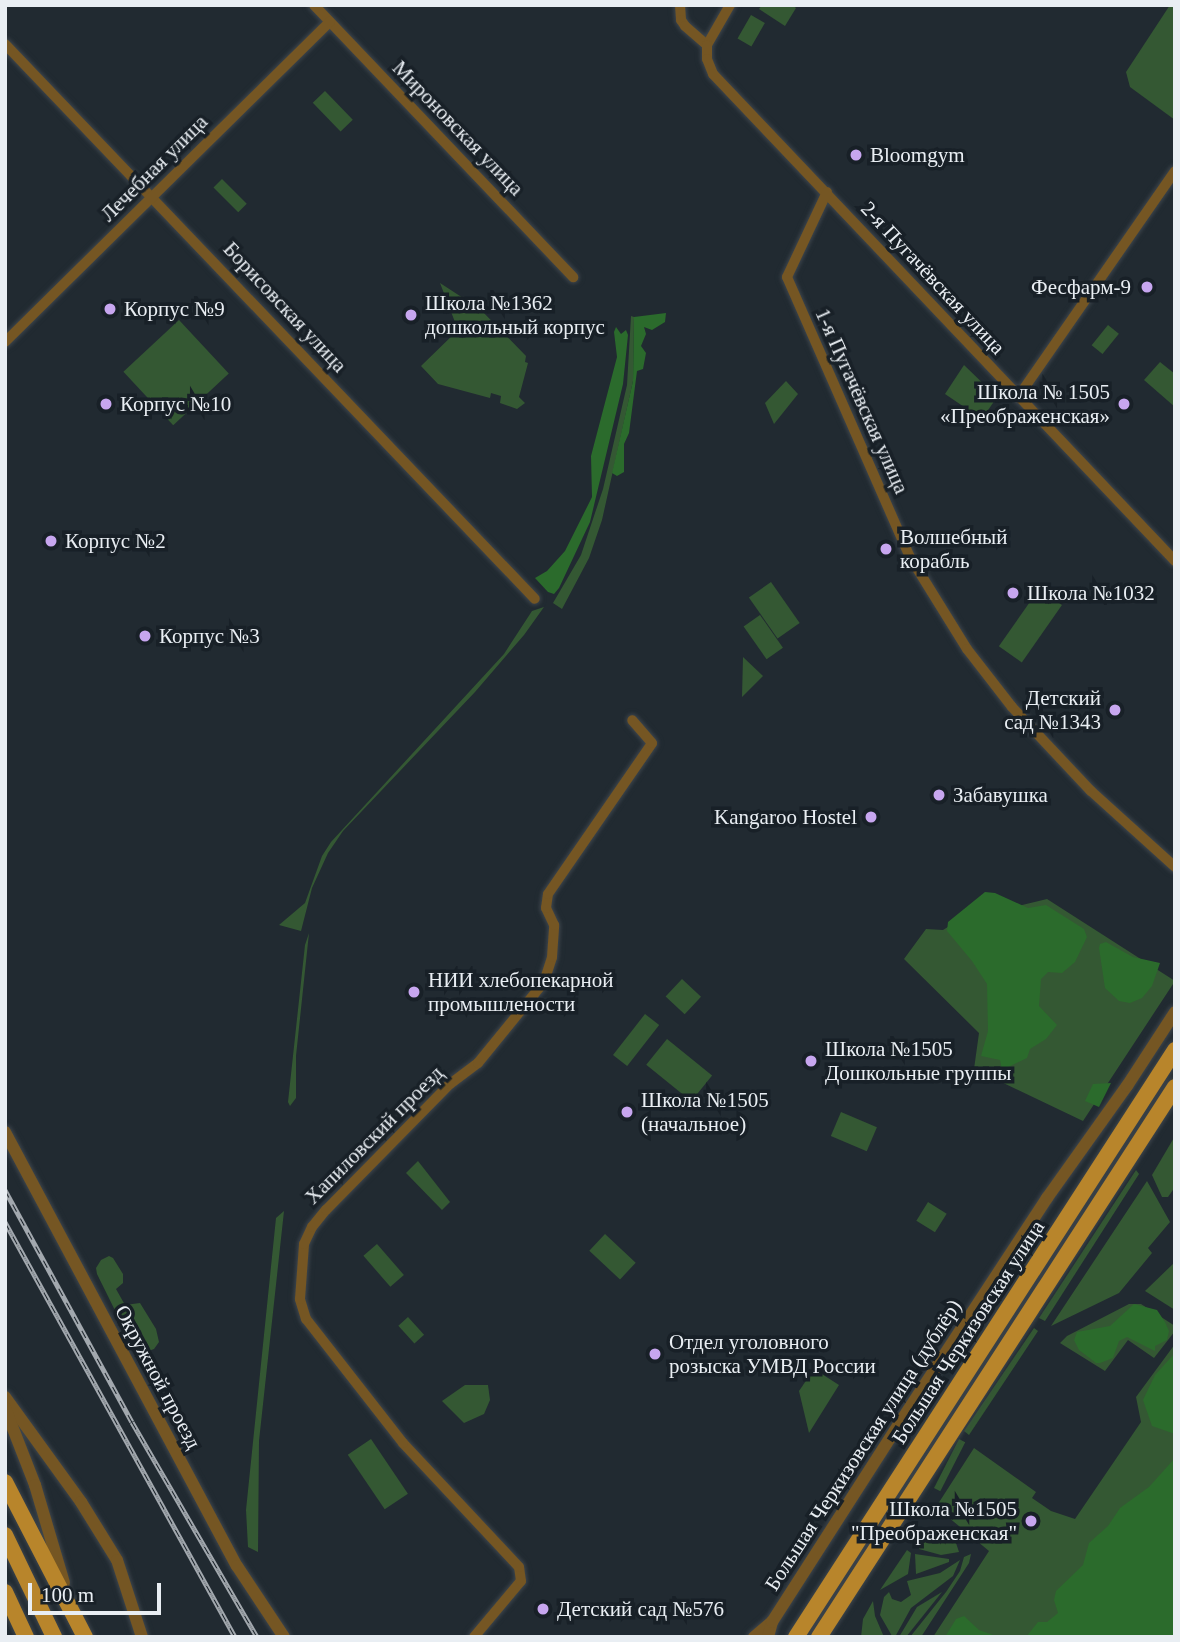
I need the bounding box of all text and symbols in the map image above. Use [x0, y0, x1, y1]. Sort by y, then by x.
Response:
street label: Мироновская улица [387, 55, 529, 201]
street label: Лечебная улица [95, 109, 213, 227]
place label: Bloomgym [870, 142, 965, 168]
marker: Bloomgym [848, 147, 864, 163]
street label: 2-я Пугачёвская улица [856, 196, 1010, 360]
street label: Борисовская улица [218, 237, 352, 377]
place label: Фесфарм-9 [1031, 274, 1131, 300]
marker: Фесфарм-9 [1137, 277, 1157, 297]
place label: Школа №1362 дошкольный корпус [425, 290, 605, 340]
place label: Корпус №9 [124, 296, 225, 322]
marker: Корпус №9 [102, 301, 118, 317]
street label: 1-я Пугачёвская улица [810, 304, 914, 498]
marker: Школа №1362 дошкольный корпус [403, 307, 419, 323]
place label: Школа № 1505 «Преображенская» [940, 379, 1110, 429]
place label: Корпус №10 [120, 391, 231, 417]
marker: Корпус №10 [98, 396, 114, 412]
marker: Школа № 1505 «Преображенская» [1116, 396, 1132, 412]
place label: Волшебный корабль [900, 524, 1007, 574]
place label: Корпус №2 [65, 528, 166, 554]
marker: Корпус №2 [43, 533, 59, 549]
marker: Волшебный корабль [878, 541, 894, 557]
place label: Школа №1032 [1027, 580, 1155, 606]
marker: Школа №1032 [1005, 585, 1021, 601]
place label: Корпус №3 [159, 623, 260, 649]
marker: Корпус №3 [137, 628, 153, 644]
place label: Детский сад №1343 [1004, 685, 1101, 735]
marker: Детский сад №1343 [1107, 702, 1123, 718]
place label: Забавушка [953, 782, 1048, 808]
marker: Забавушка [931, 787, 947, 803]
place label: Kangaroo Hostel [714, 804, 857, 830]
marker: Kangaroo Hostel [863, 809, 879, 825]
place label: НИИ хлебопекарной промышлености [428, 967, 613, 1017]
marker: НИИ хлебопекарной промышлености [406, 984, 422, 1000]
place label: Школа №1505 Дошкольные группы [825, 1036, 1011, 1086]
marker: Школа №1505 Дошкольные группы [803, 1053, 819, 1069]
street label: Хапиловский проезд [300, 1061, 448, 1209]
place label: Школа №1505 (начальное) [641, 1087, 769, 1137]
marker: Школа №1505 (начальное) [619, 1104, 635, 1120]
street label: Большая Черкизовская улица [886, 1216, 1050, 1448]
street label: Большая Черкизовская улица (дублёр) [759, 1295, 967, 1595]
street label: Окружной проезд [109, 1301, 207, 1453]
place label: Отдел уголовного розыска УМВД России [669, 1329, 876, 1379]
marker: Отдел уголовного розыска УМВД России [647, 1346, 663, 1362]
place label: Школа №1505 "Преображенская" [851, 1496, 1017, 1546]
marker: Школа №1505 "Преображенская" [1023, 1513, 1039, 1529]
scale bar [32, 1568, 164, 1612]
text: 100 m [41, 1583, 94, 1607]
place label: Детский сад №576 [557, 1596, 724, 1622]
marker: Детский сад №576 [535, 1601, 551, 1617]

